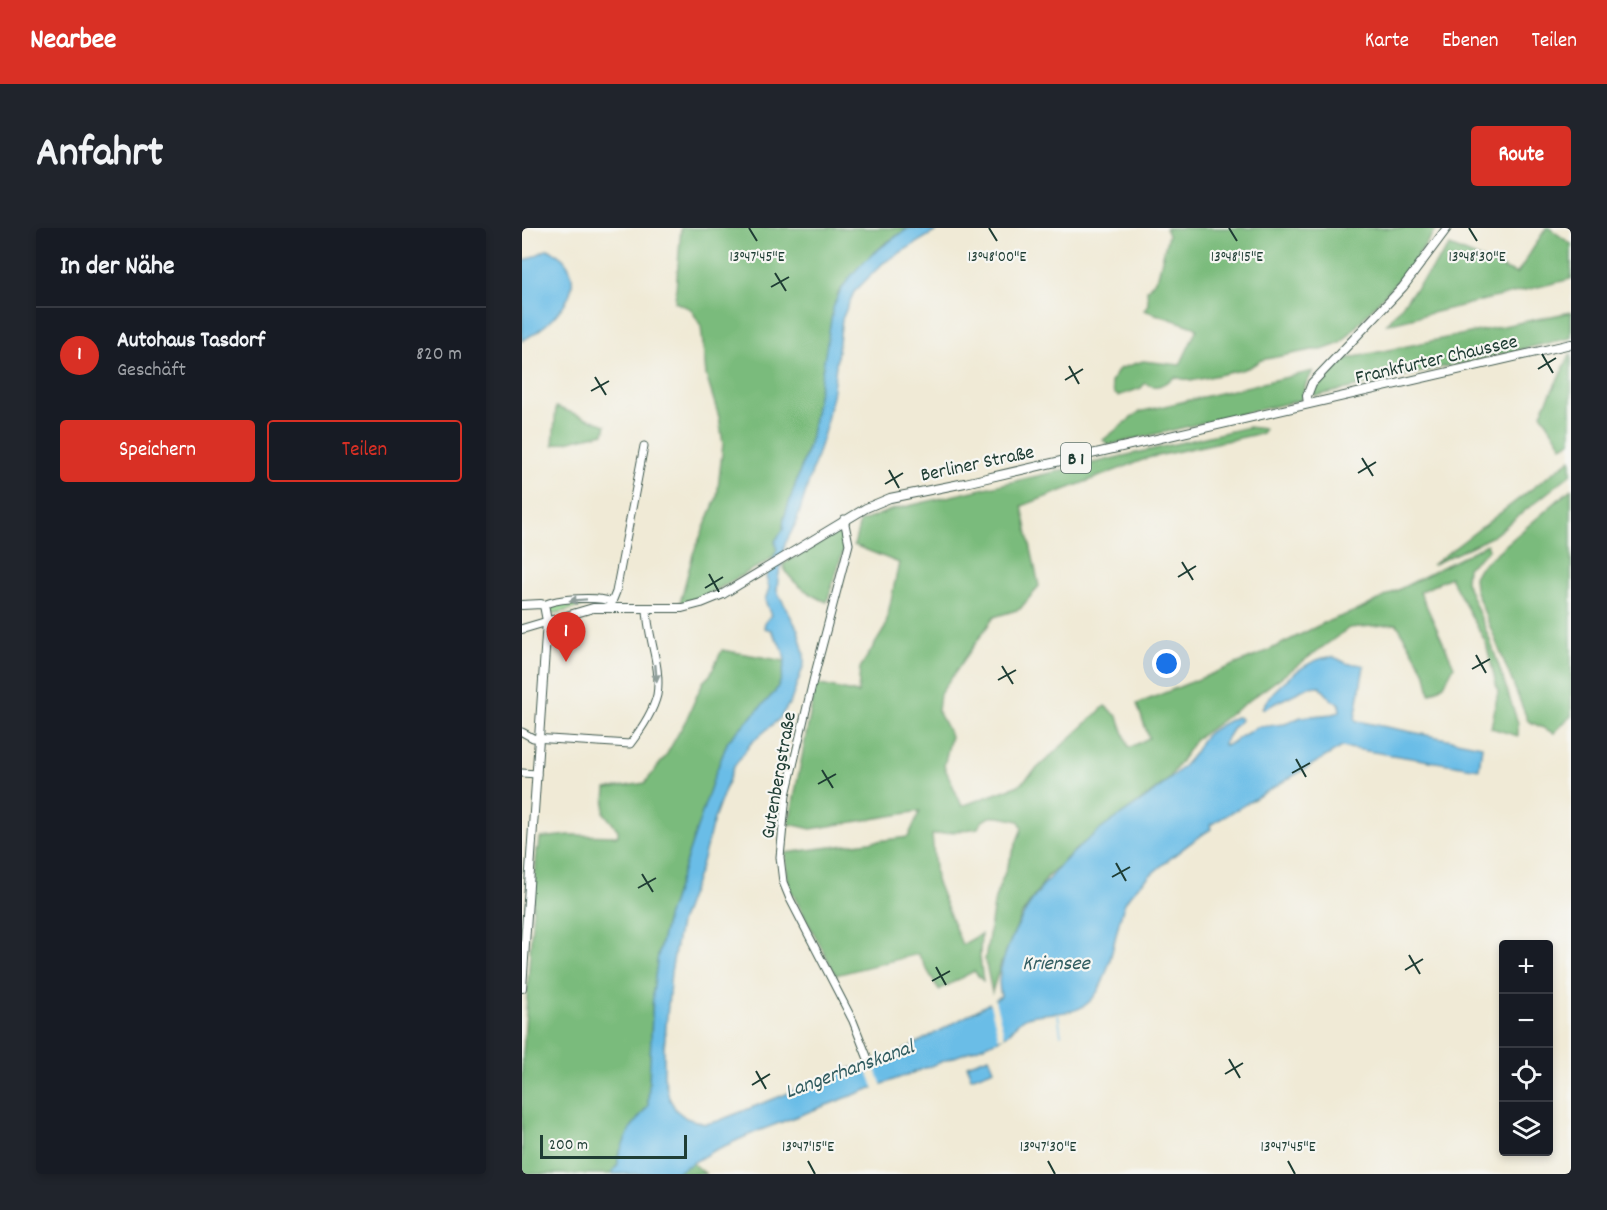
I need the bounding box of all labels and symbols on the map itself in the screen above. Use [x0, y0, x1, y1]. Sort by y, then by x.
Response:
text: 13°47'45"E [729, 247, 785, 269]
text: 13°48'00"E [968, 247, 1026, 269]
text: 13°48'15"E [1211, 247, 1263, 269]
text: 13°48'30"E [1449, 247, 1506, 269]
street label: Frankfurter Chaussee [1353, 329, 1521, 393]
street label: Berliner Straße [918, 439, 1037, 491]
road number: B 1 [1061, 443, 1091, 473]
one-way arrow [568, 595, 587, 605]
pin: 1 [546, 612, 585, 662]
your location [1152, 649, 1181, 678]
one-way arrow [651, 664, 661, 683]
street label: Gutenbergstraße [755, 710, 805, 841]
water label: Kriensee [1022, 950, 1092, 980]
water label: Langerhanskanal [781, 1033, 921, 1108]
scale bar [540, 1132, 687, 1160]
text: 13°47'15"E [782, 1137, 834, 1159]
text: 13°47'30"E [1020, 1137, 1077, 1159]
text: 13°47'45"E [1260, 1137, 1316, 1159]

